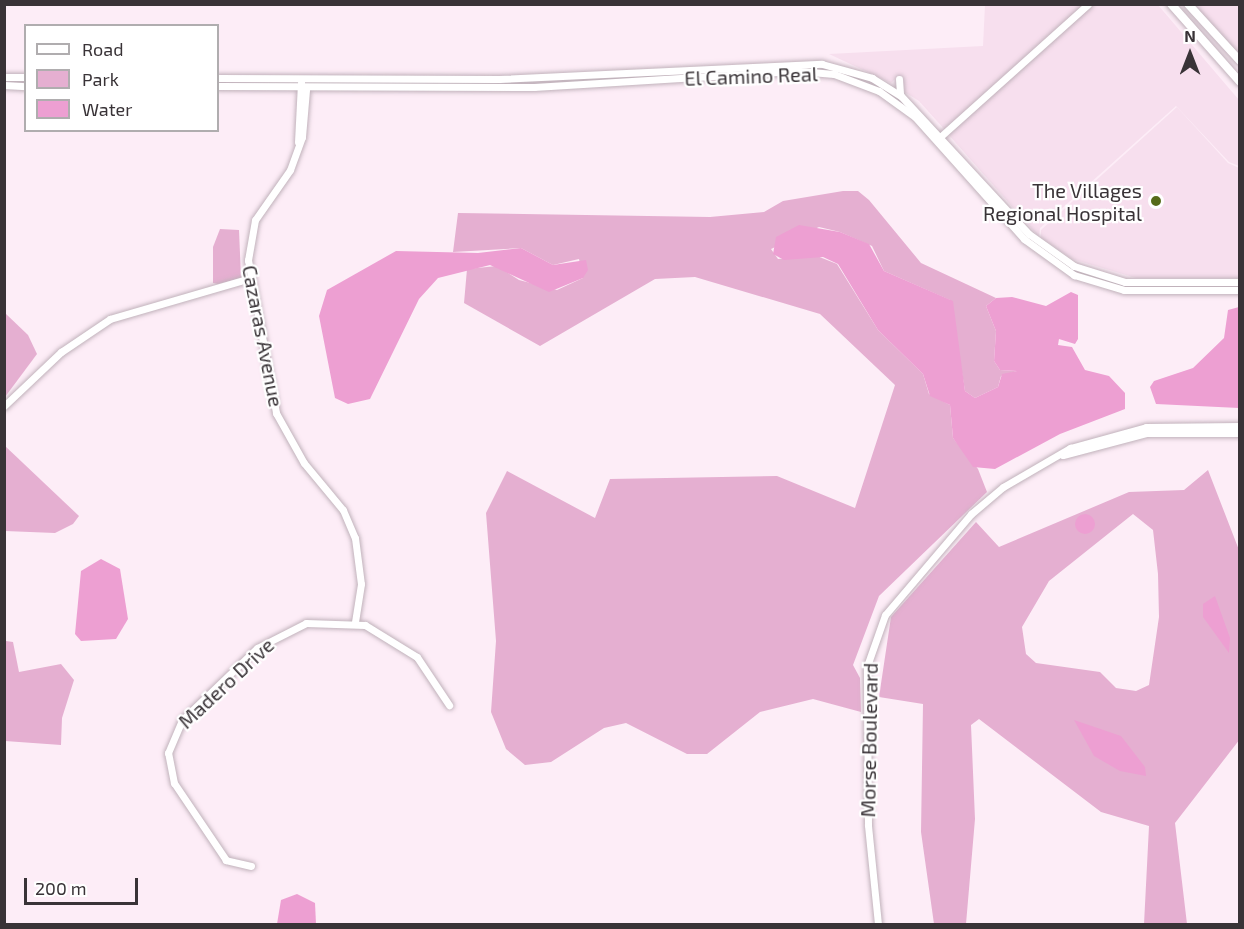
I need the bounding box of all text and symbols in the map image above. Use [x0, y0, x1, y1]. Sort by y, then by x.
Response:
legend [24, 24, 219, 132]
north arrow [1160, 24, 1220, 84]
text: N [1184, 26, 1196, 45]
text: Road [82, 38, 123, 60]
street label: El Camino Real [684, 62, 818, 90]
text: Park [82, 68, 119, 90]
text: Water [82, 98, 132, 120]
place label: The Villages Regional Hospital [983, 178, 1142, 225]
marker: The Villages Regional Hospital [1147, 192, 1165, 210]
street label: Cazaras Avenue [237, 263, 289, 409]
street label: Madero Drive [173, 633, 279, 733]
street label: Morse Boulevard [856, 662, 882, 818]
scale bar [27, 866, 141, 904]
text: 200 m [35, 877, 87, 899]

